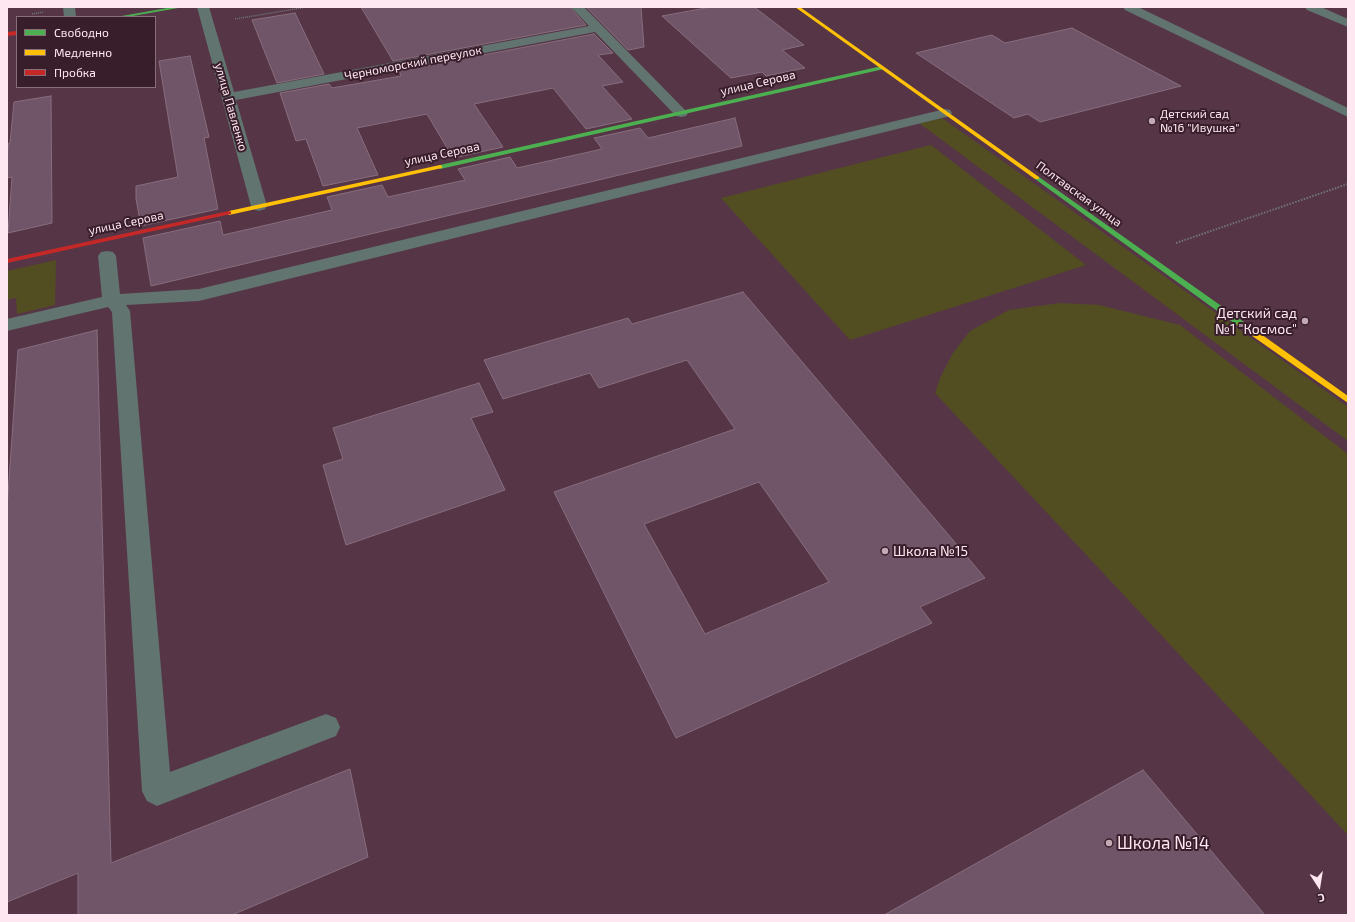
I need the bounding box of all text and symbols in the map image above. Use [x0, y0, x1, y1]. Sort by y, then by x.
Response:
legend [16, 16, 156, 88]
text: Свободно [54, 25, 109, 39]
street label: Черноморский переулок [343, 43, 483, 83]
text: Медленно [54, 45, 112, 59]
street label: улица Павленко [212, 61, 250, 153]
text: Пробка [54, 65, 96, 79]
street label: улица Серова [719, 67, 797, 99]
place label: Детский сад №16 "Ивушка" [1160, 107, 1239, 135]
marker: Детский сад №16 "Ивушка" [1147, 116, 1157, 126]
street label: улица Серова [403, 139, 481, 169]
street label: Полтавская улица [1033, 158, 1125, 230]
street label: улица Серова [87, 208, 165, 238]
place label: Детский сад №1 "Космос" [1215, 305, 1297, 338]
marker: Детский сад №1 "Космос" [1300, 316, 1310, 326]
place label: Школа №15 [893, 543, 968, 559]
marker: Школа №15 [880, 546, 890, 556]
place label: Школа №14 [1117, 833, 1210, 853]
marker: Школа №14 [1104, 838, 1114, 848]
north arrow [1299, 866, 1339, 906]
text: С [1317, 891, 1326, 905]

